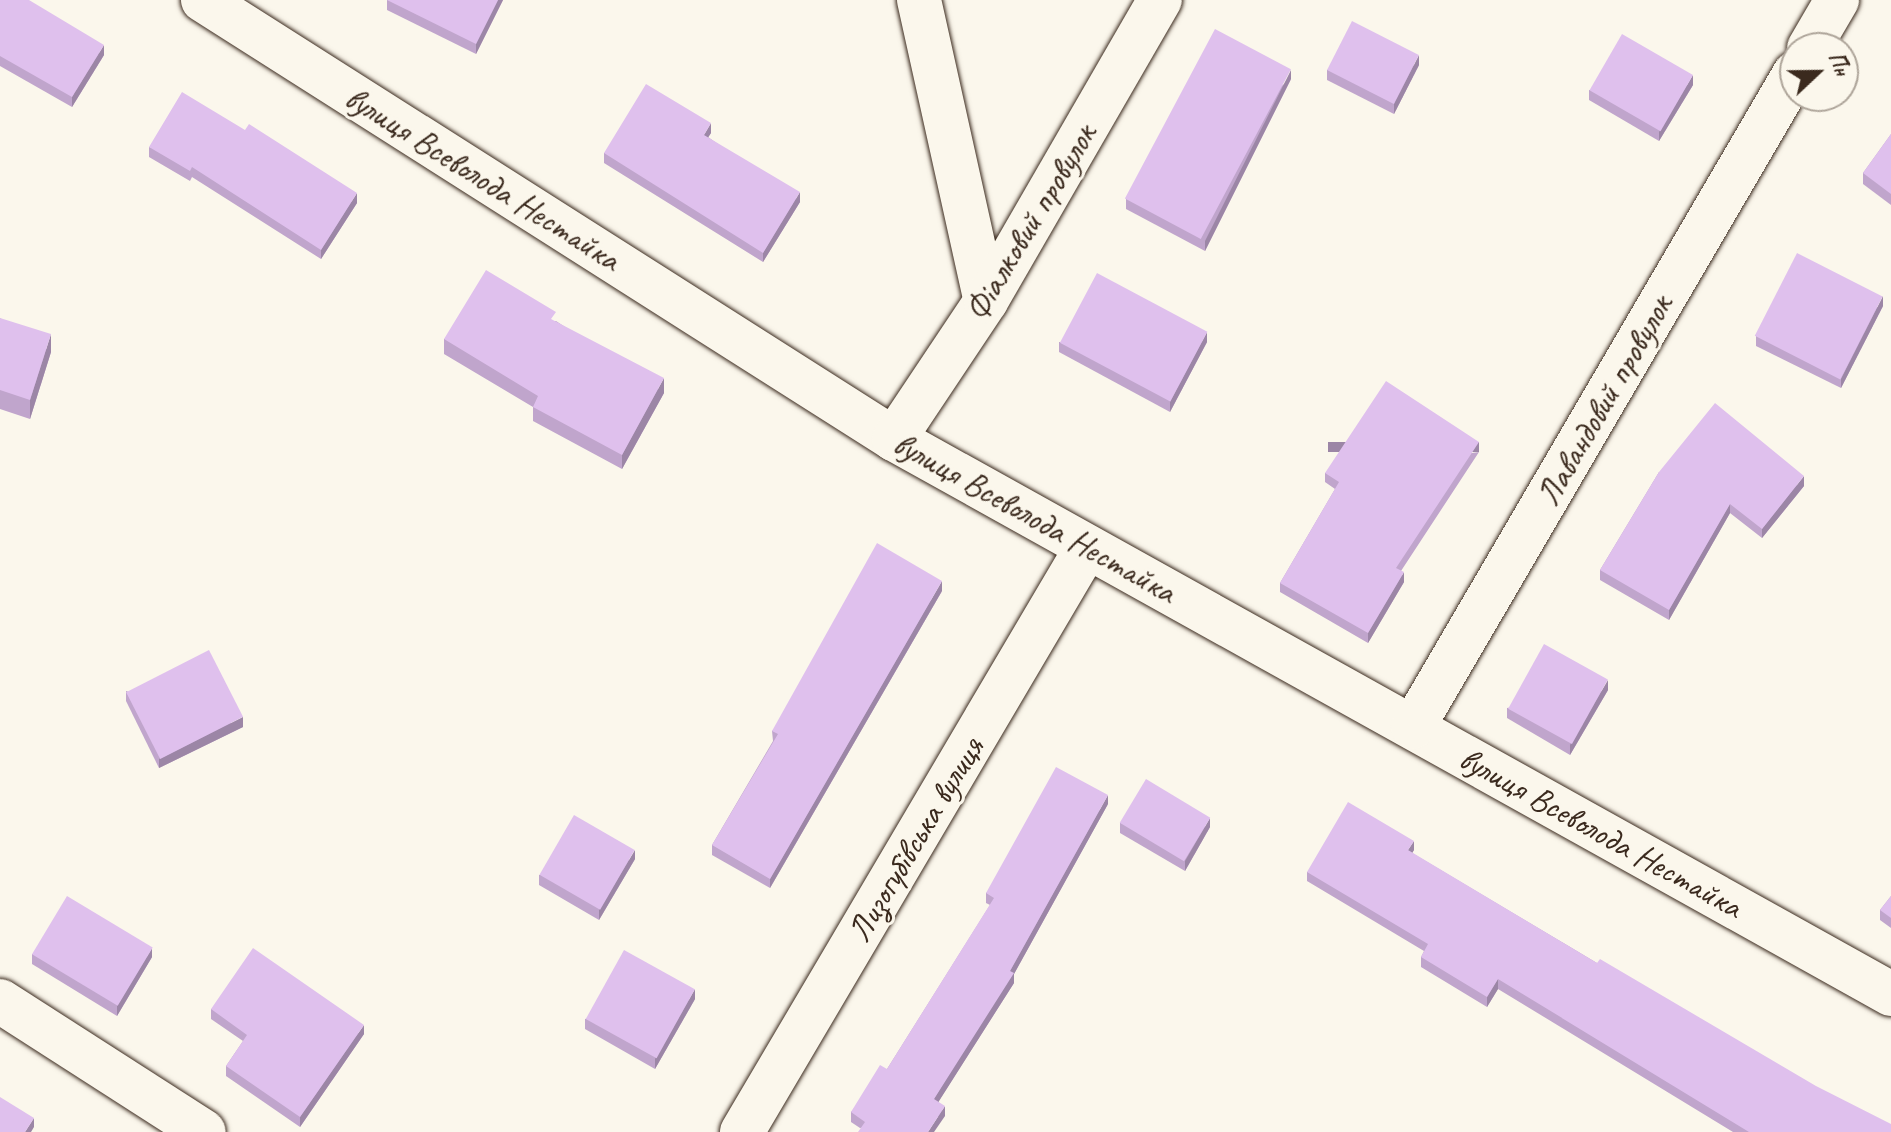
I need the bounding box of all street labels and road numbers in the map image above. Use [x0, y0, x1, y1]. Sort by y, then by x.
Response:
street label: вулиця Всеволода Нестайка [337, 76, 629, 280]
street label: Фіалковий провулок [955, 116, 1105, 328]
street label: Лавандовий провулок [1527, 288, 1681, 512]
street label: вулиця Всеволода Нестайка [886, 422, 1184, 612]
street label: Лизогубівська вулиця [838, 729, 992, 949]
street label: вулиця Всеволода Нестайка [1452, 737, 1750, 927]

